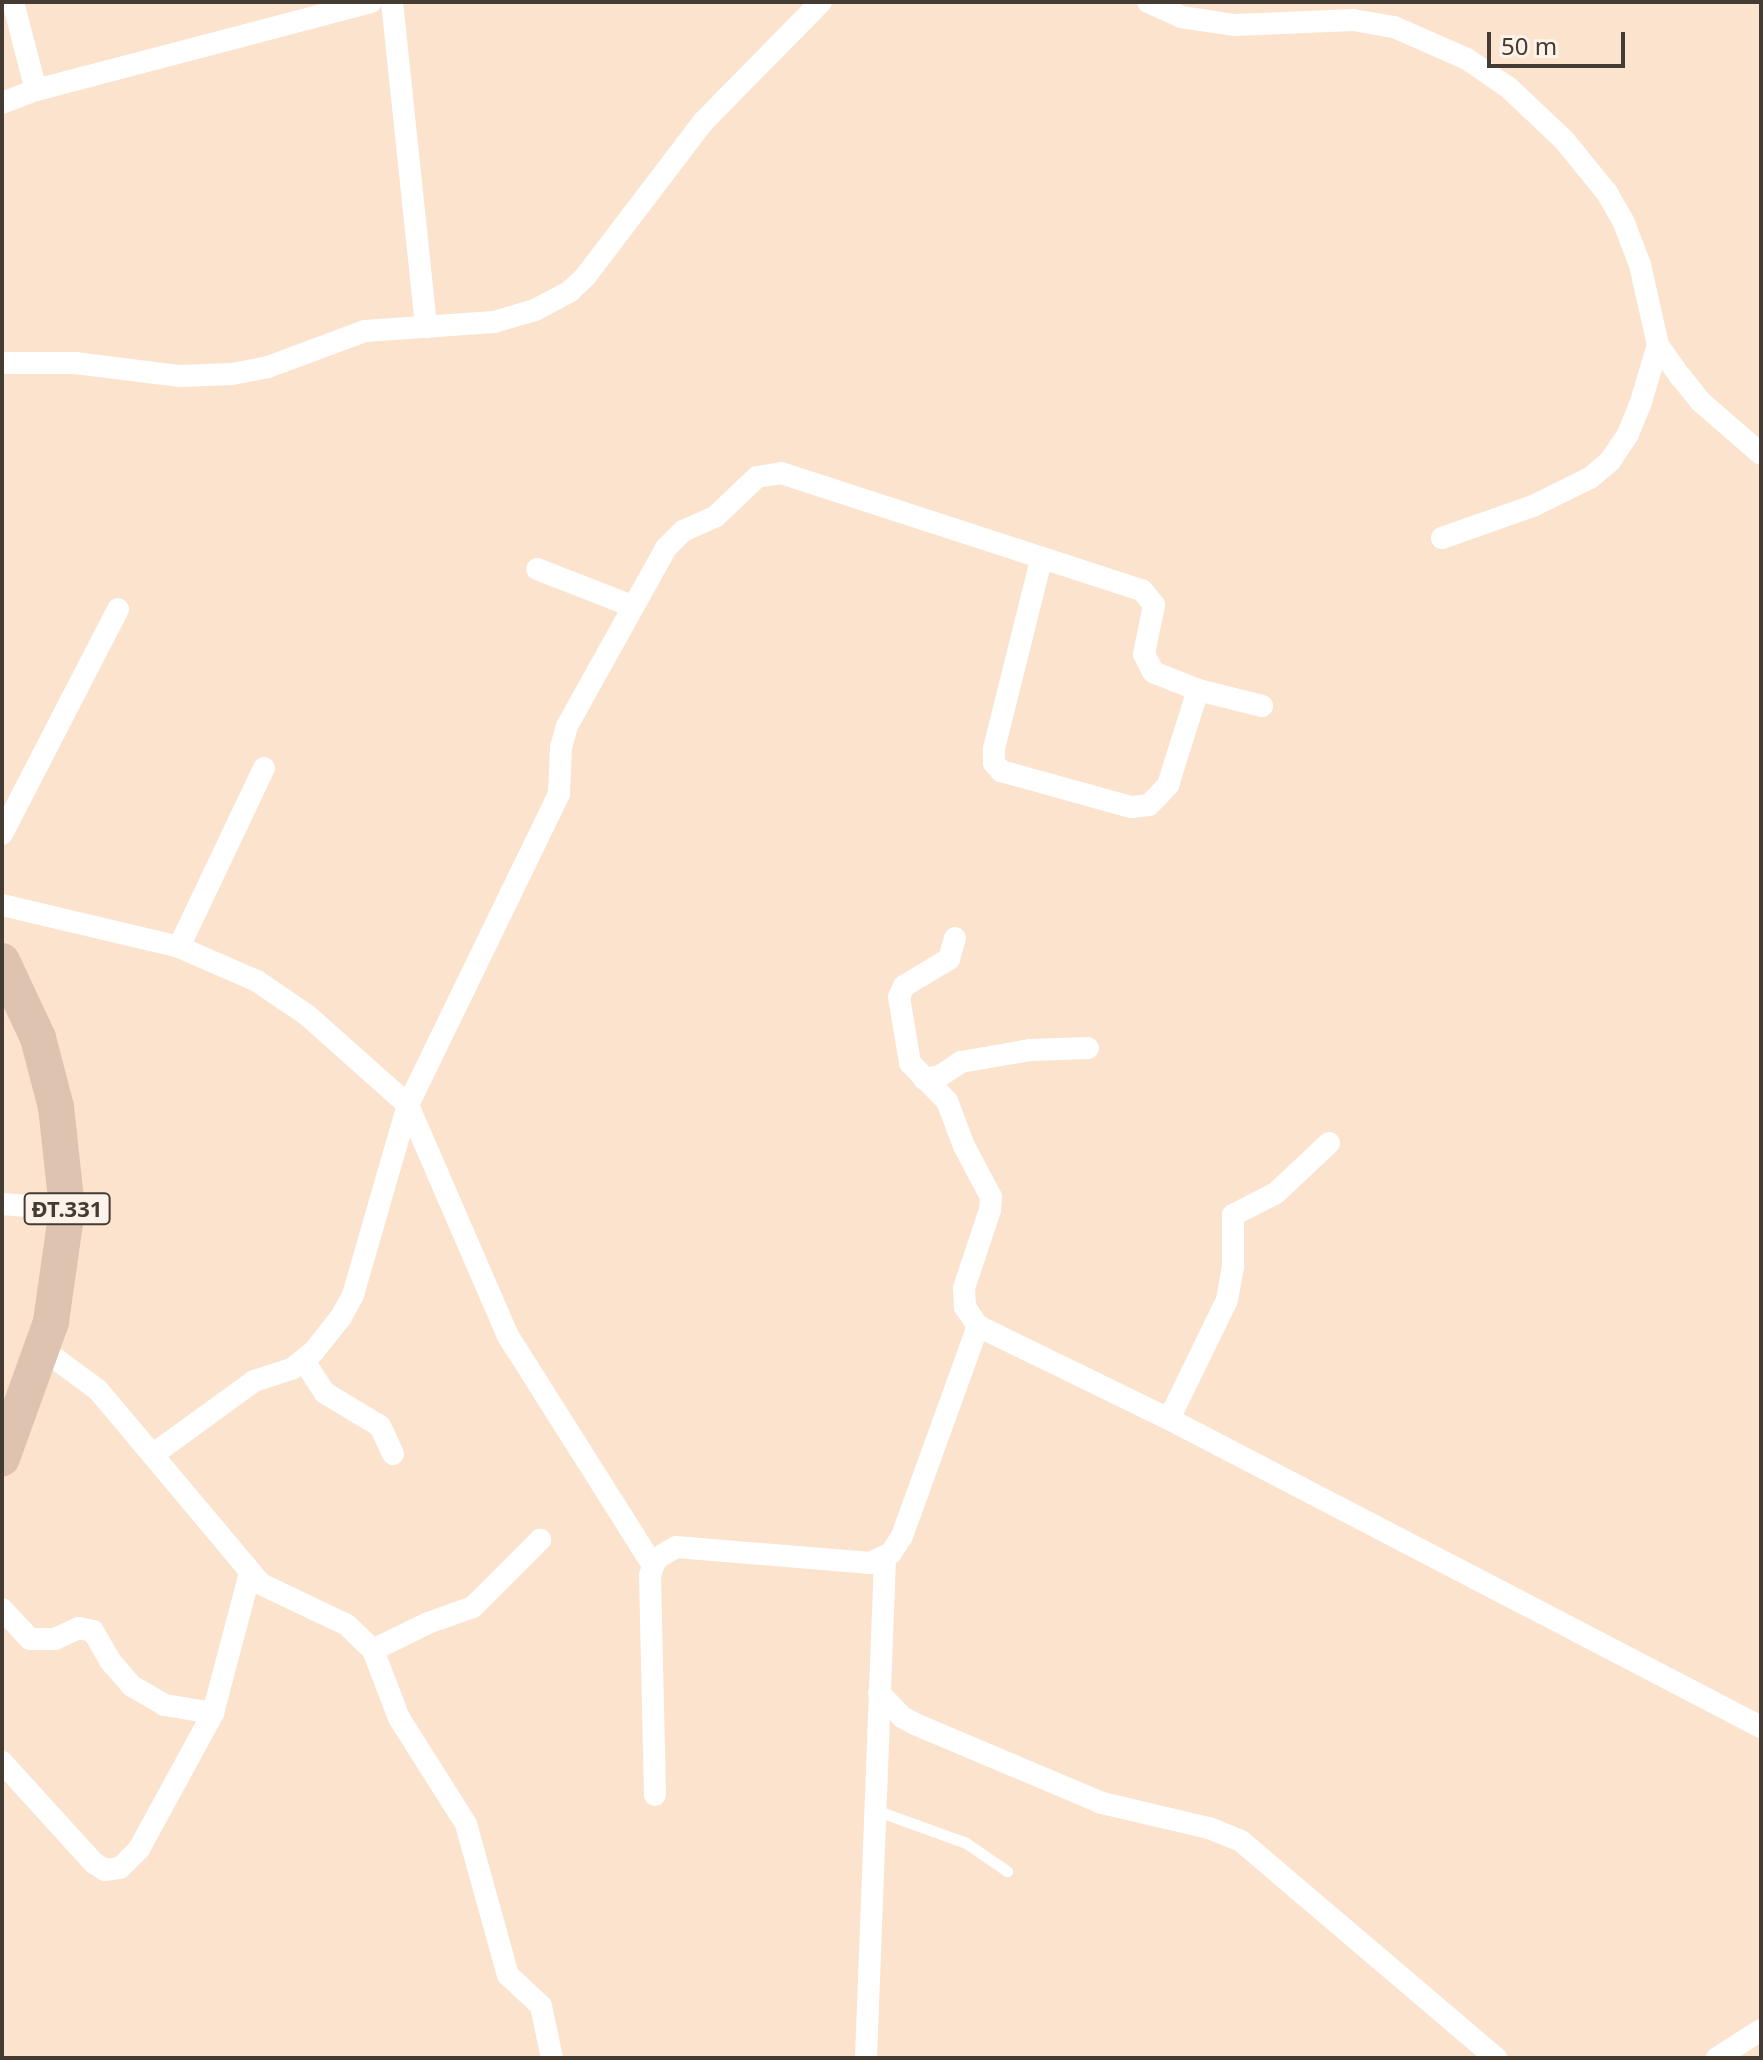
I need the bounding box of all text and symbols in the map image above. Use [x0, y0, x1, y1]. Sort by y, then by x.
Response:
scale bar [1491, 16, 1629, 66]
text: 50 m [1501, 29, 1557, 62]
road number: ĐT.331 [23, 1191, 111, 1227]

